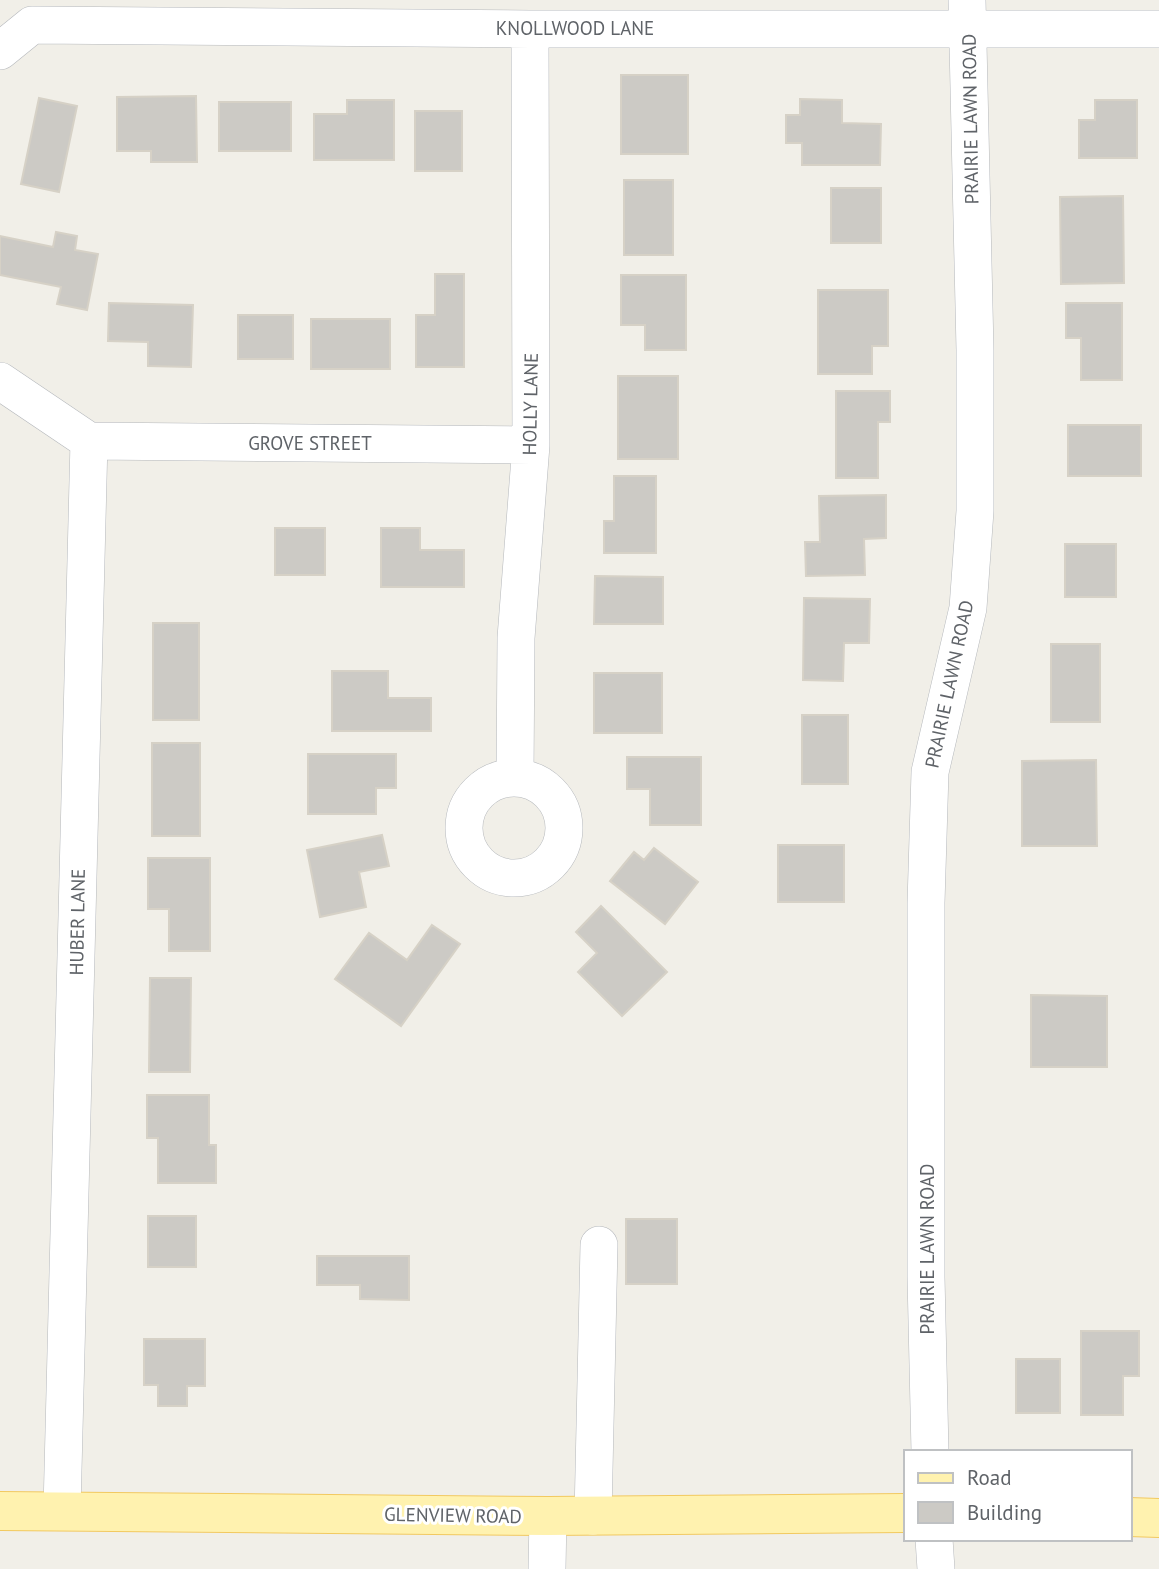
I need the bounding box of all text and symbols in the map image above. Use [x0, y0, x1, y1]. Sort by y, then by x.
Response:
street label: KNOLLWOOD LANE [496, 16, 654, 40]
street label: PRAIRIE LAWN ROAD [957, 33, 983, 205]
street label: HOLLY LANE [517, 352, 543, 456]
street label: GROVE STREET [248, 431, 372, 455]
street label: PRAIRIE LAWN ROAD [920, 598, 978, 770]
street label: HUBER LANE [64, 868, 90, 976]
street label: PRAIRIE LAWN ROAD [915, 1164, 939, 1334]
legend [904, 1450, 1131, 1541]
text: Road [967, 1464, 1011, 1491]
text: Building [967, 1499, 1042, 1526]
street label: GLENVIEW ROAD [384, 1502, 522, 1528]

